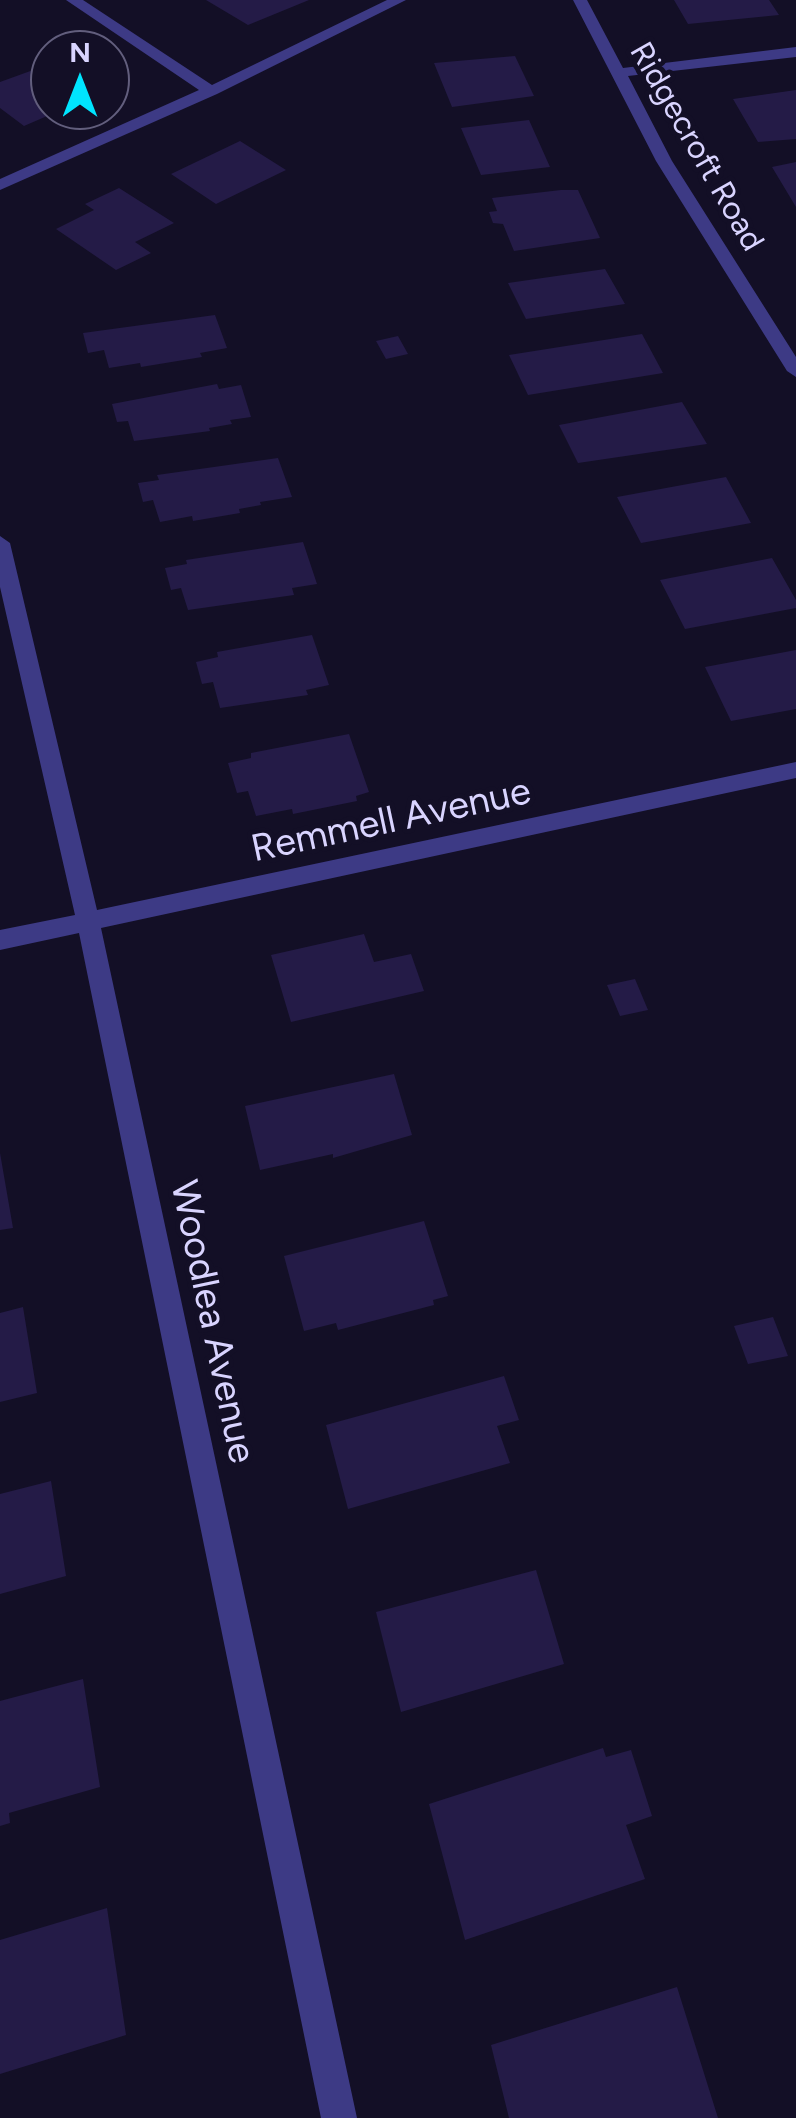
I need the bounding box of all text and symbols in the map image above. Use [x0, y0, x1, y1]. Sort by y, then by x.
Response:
north arrow [30, 30, 130, 130]
text: N [69, 35, 91, 69]
street label: Ridgecroft Road [621, 36, 771, 258]
street label: Remmell Avenue [247, 769, 535, 873]
street label: Woodlea Avenue [160, 1177, 264, 1467]

